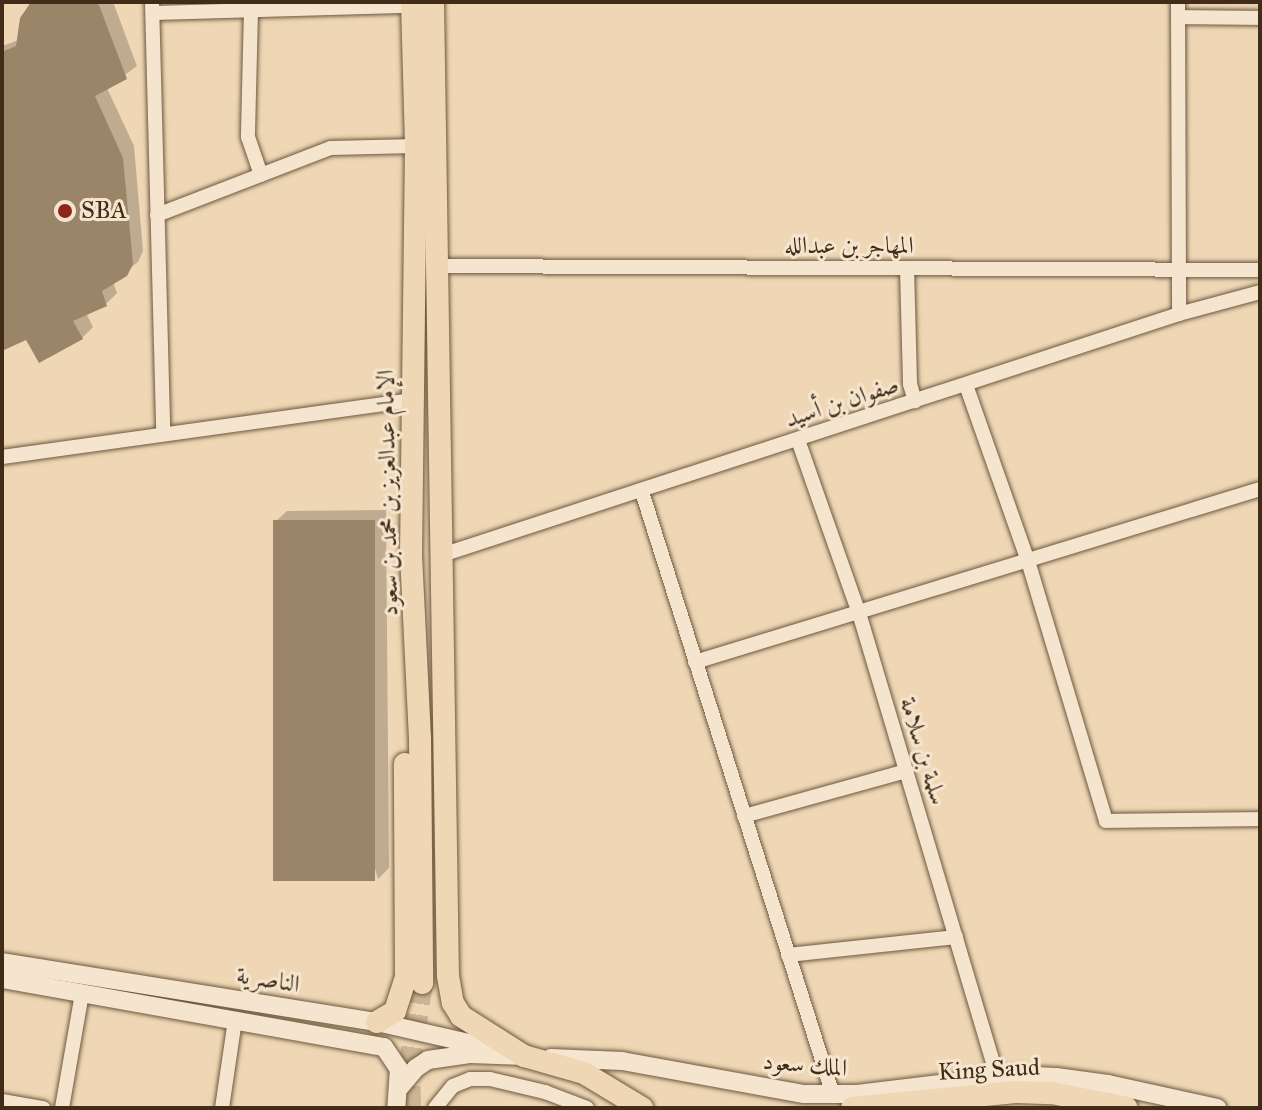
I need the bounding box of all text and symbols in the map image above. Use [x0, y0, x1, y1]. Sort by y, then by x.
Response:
place label: SBA [81, 197, 127, 225]
marker: SBA [56, 202, 74, 220]
street label: المهاجر بن عبدالله [784, 232, 914, 260]
street label: الإمام عبدالعزيز بن محمد بن سعود [371, 369, 405, 617]
street label: صفوان بن أسيد [782, 370, 902, 434]
street label: سلمة بن سلامة [893, 694, 953, 808]
street label: الناصرية [234, 961, 302, 999]
street label: الملك سعود [762, 1047, 848, 1083]
street label: King Saud [937, 1053, 1041, 1087]

